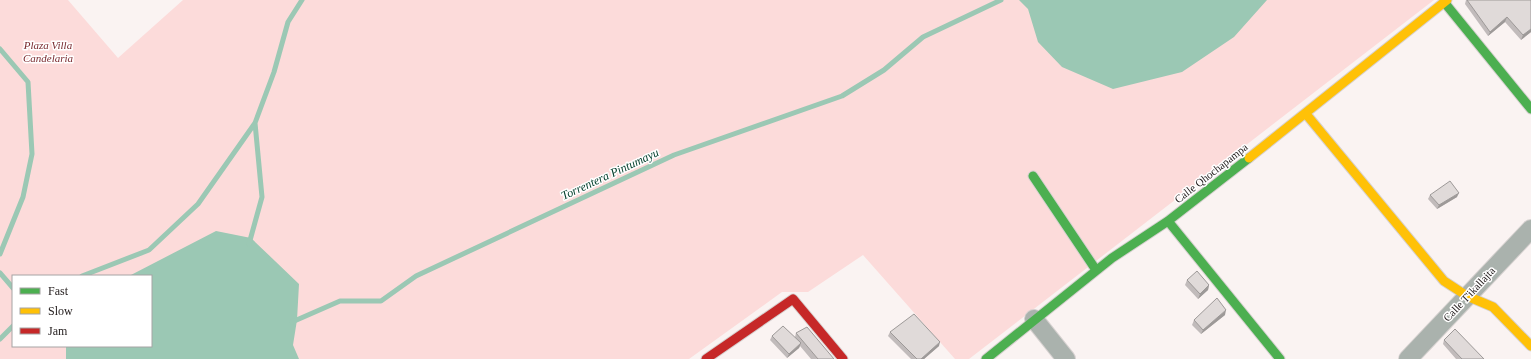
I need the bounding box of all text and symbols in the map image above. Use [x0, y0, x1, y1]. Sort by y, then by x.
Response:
park label: Plaza Villa Candelaria [23, 39, 74, 64]
street label: Calle Qhochapampa [1172, 141, 1250, 205]
water label: Torrentera Pintumayu [559, 145, 661, 203]
street label: Calle T'ikallajta [1441, 264, 1497, 324]
legend [12, 275, 152, 347]
text: Fast [48, 284, 69, 298]
text: Slow [48, 304, 73, 318]
text: Jam [48, 324, 68, 338]

